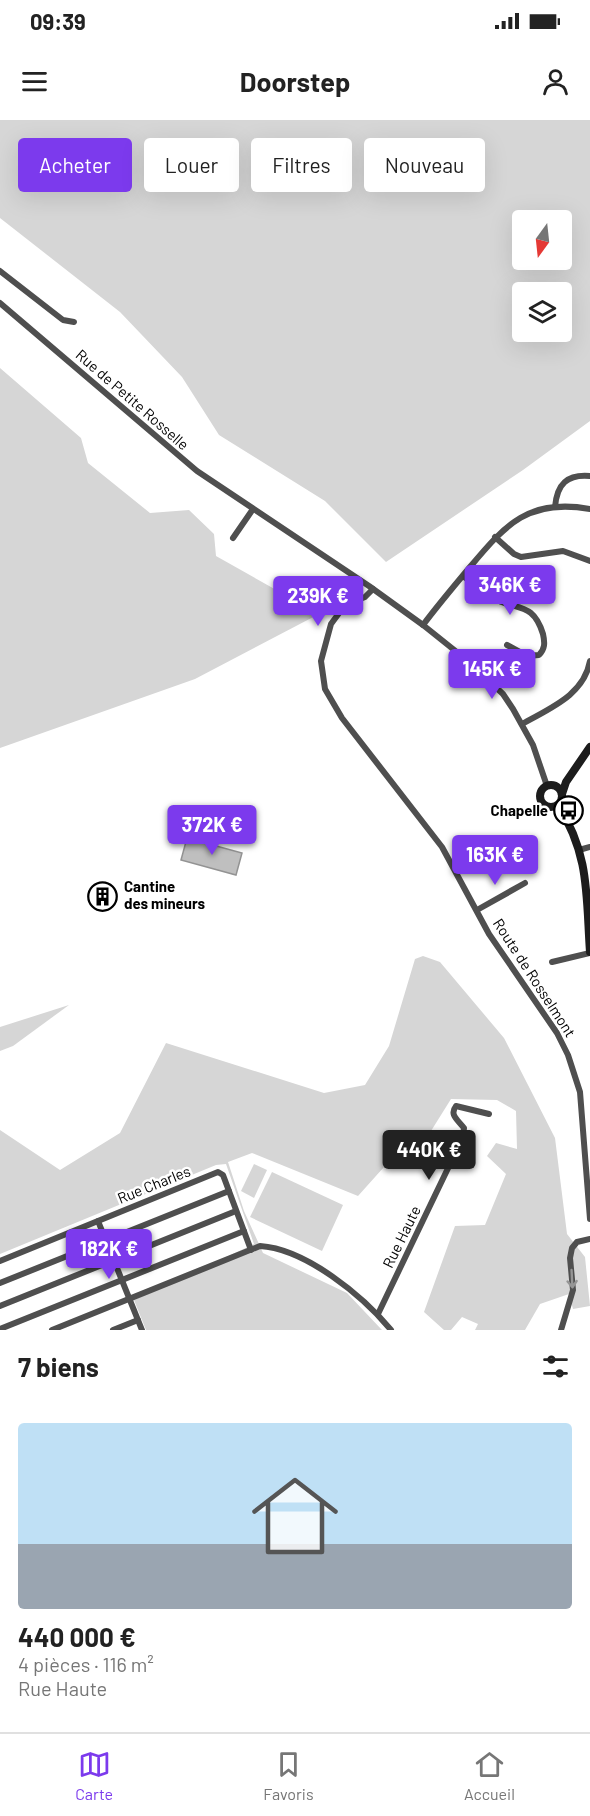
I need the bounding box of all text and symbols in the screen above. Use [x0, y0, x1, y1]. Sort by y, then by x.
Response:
text: 09:39 [30, 8, 86, 34]
icon: menu [18, 65, 51, 98]
text: Doorstep [240, 65, 350, 97]
icon: person [539, 65, 572, 98]
chip: Acheter [18, 138, 132, 192]
chip: Louer [144, 138, 239, 192]
chip: Filtres [251, 138, 352, 192]
chip: Nouveau [364, 138, 485, 192]
north arrow [512, 210, 572, 270]
map controls [512, 210, 572, 342]
button: layers [512, 282, 572, 342]
street label: Rue de Petite Rosselle [72, 345, 193, 453]
pin: 346K € [461, 565, 559, 616]
text: 346K € [479, 572, 541, 596]
pin: 239K € [269, 576, 367, 627]
text: 239K € [287, 583, 349, 607]
pin: 145K € [443, 649, 541, 700]
text: 145K € [462, 656, 522, 680]
bus stop icon: Chapelle [553, 795, 585, 827]
place label: Chapelle [491, 801, 548, 819]
pin: 372K € [163, 805, 261, 856]
text: 372K € [181, 812, 243, 836]
pin: 163K € [446, 835, 544, 886]
text: 163K € [466, 842, 524, 866]
place label: Cantine des mineurs [124, 877, 206, 912]
building icon: Cantine des mineurs [87, 880, 119, 912]
street label: Route de Rosselmont [490, 915, 580, 1040]
pin: 440K € [380, 1130, 478, 1181]
text: 440K € [397, 1137, 461, 1161]
street label: Rue Charles [115, 1161, 193, 1207]
street label: Rue Haute [378, 1203, 424, 1271]
pin: 182K € [60, 1229, 158, 1280]
text: 182K € [80, 1236, 138, 1260]
one-way arrow [567, 1269, 578, 1289]
icon: filters [539, 1350, 572, 1383]
text: 7 biens [18, 1351, 99, 1382]
icon: home [241, 1462, 349, 1570]
text: 440 000 € [18, 1621, 136, 1652]
text: 4 pièces · 116 m² [18, 1652, 154, 1676]
text: Rue Haute [18, 1676, 107, 1700]
tab: Carte [75, 1748, 113, 1803]
tab: Favoris [263, 1748, 314, 1803]
tab: Accueil [464, 1748, 515, 1803]

